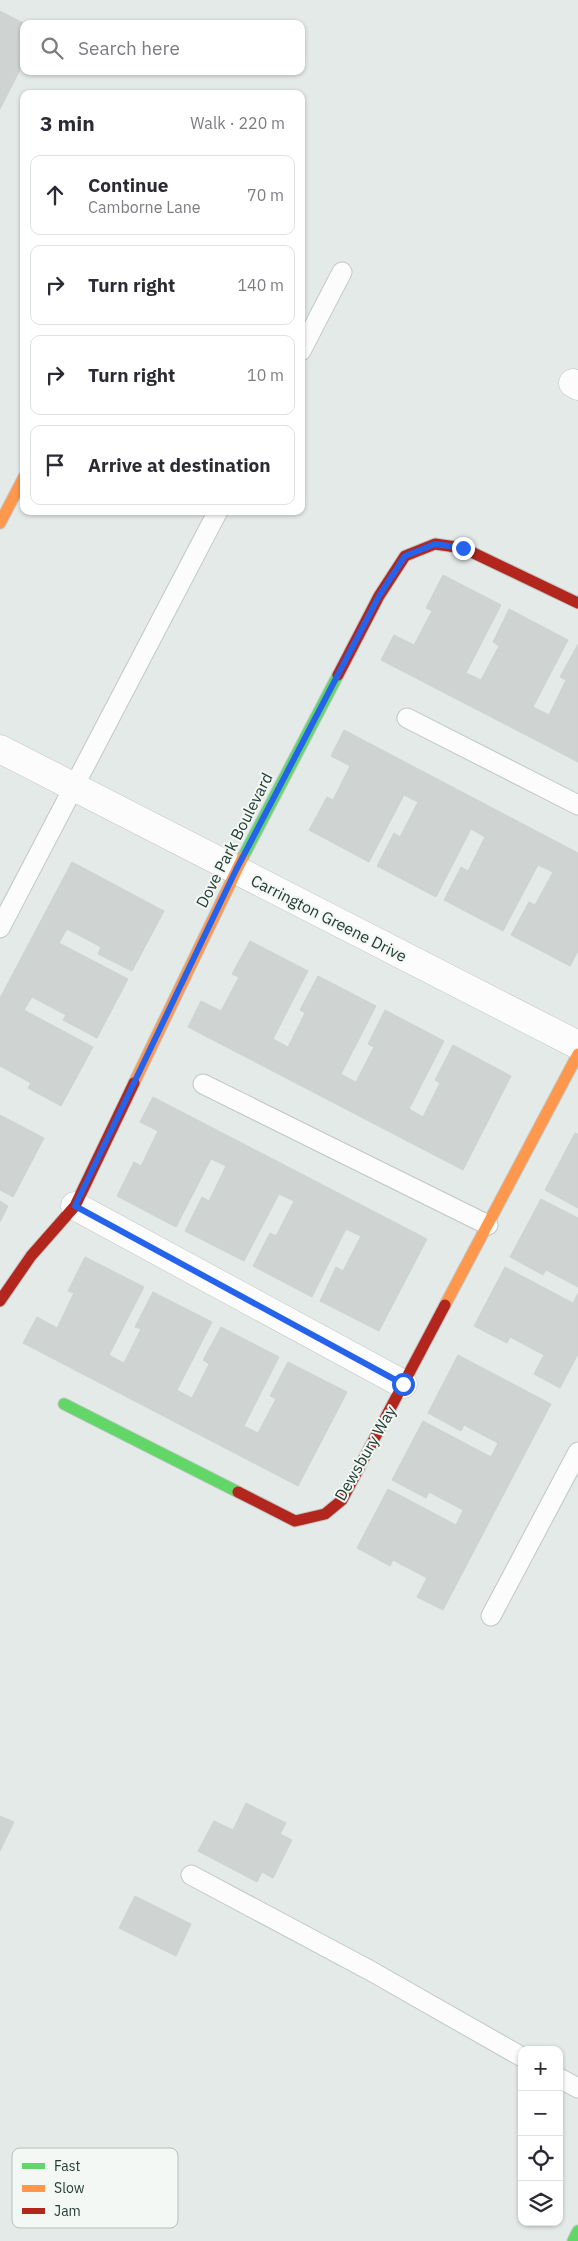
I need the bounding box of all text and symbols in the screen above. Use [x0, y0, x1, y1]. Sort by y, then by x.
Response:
search box [20, 20, 305, 75]
icon: search [38, 34, 66, 62]
text: Search here [78, 36, 180, 60]
text: 3 min [40, 109, 95, 137]
text: Walk · 220 m [190, 113, 285, 133]
text: Continue [88, 173, 168, 197]
icon: ahead [41, 181, 69, 209]
text: 70 m [247, 185, 284, 205]
text: Camborne Lane [88, 197, 201, 217]
icon: right [41, 271, 69, 299]
text: Turn right [88, 273, 175, 297]
text: 140 m [237, 275, 284, 295]
icon: right [41, 361, 69, 389]
text: Turn right [88, 363, 175, 387]
text: 10 m [247, 365, 284, 385]
icon: arrive [41, 451, 69, 479]
text: Arrive at destination [88, 453, 271, 477]
route end [452, 537, 475, 560]
street label: Dove Park Boulevard [191, 769, 277, 911]
street label: Carrington Greene Drive [248, 870, 411, 966]
route start [392, 1373, 415, 1396]
street label: Dewsbury Way [330, 1402, 400, 1504]
map controls [518, 2046, 563, 2226]
button: + [518, 2046, 563, 2091]
button: − [518, 2091, 563, 2136]
button: locate [518, 2136, 563, 2181]
legend [12, 2148, 178, 2228]
text: Fast [54, 2157, 80, 2175]
text: Slow [54, 2179, 85, 2197]
button: layers [518, 2181, 563, 2226]
text: Jam [54, 2202, 81, 2220]

